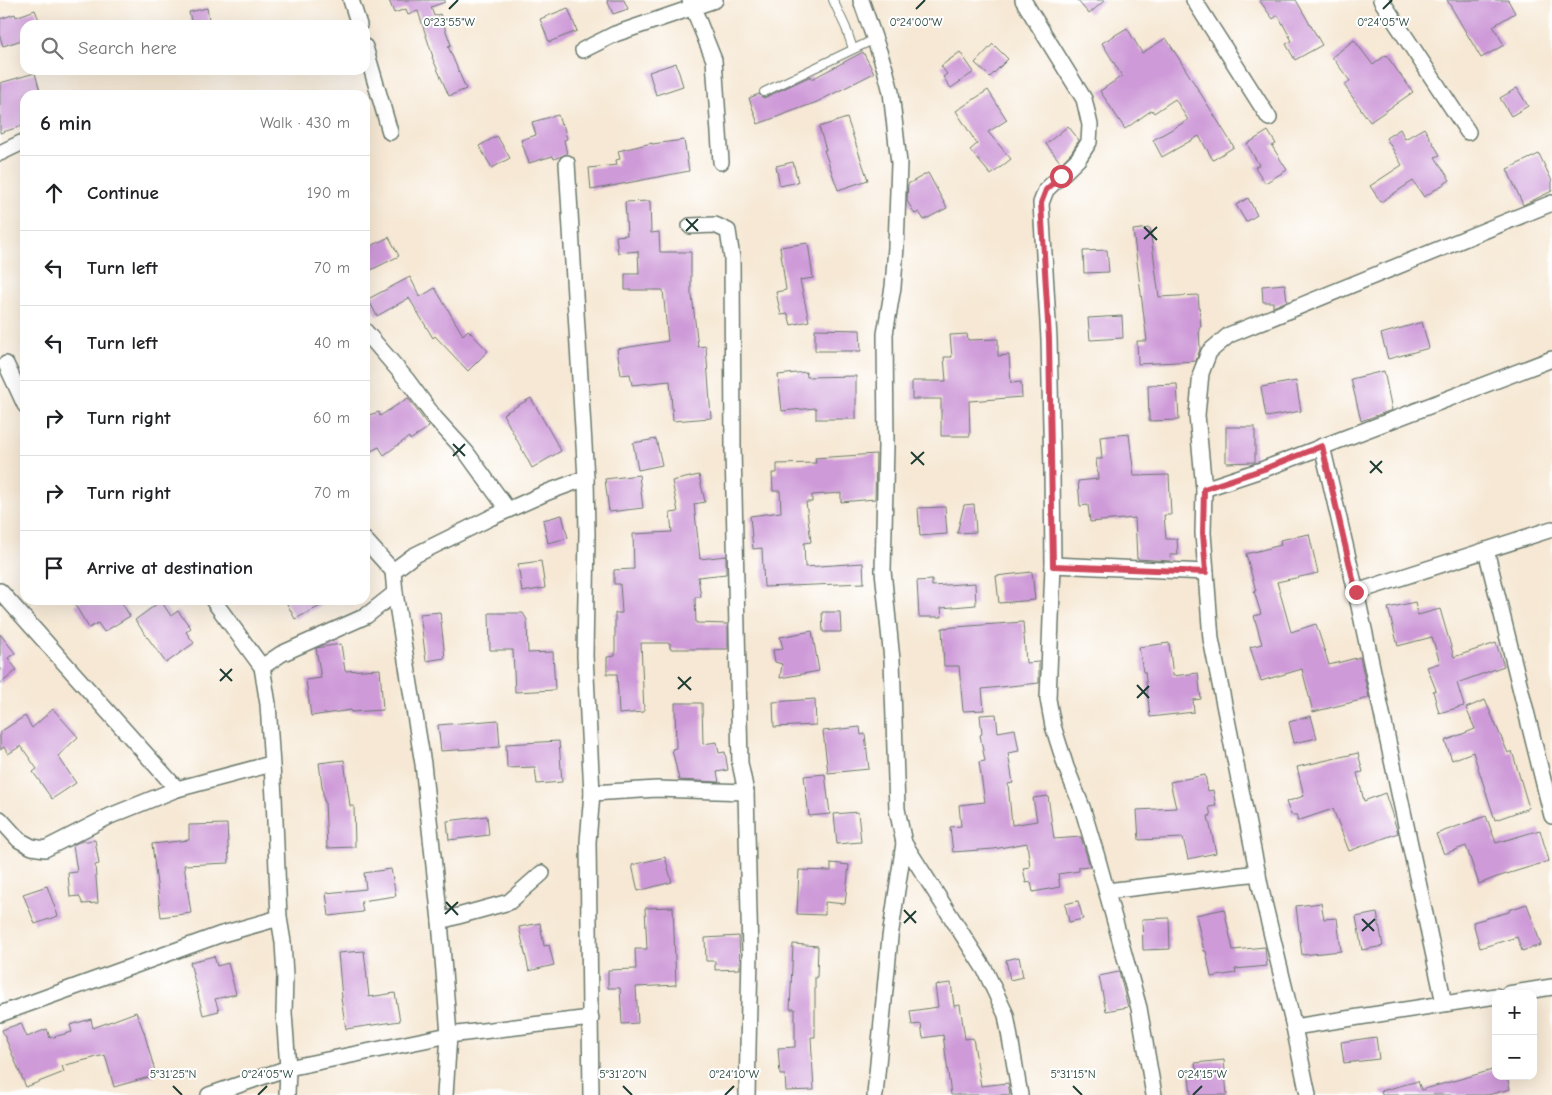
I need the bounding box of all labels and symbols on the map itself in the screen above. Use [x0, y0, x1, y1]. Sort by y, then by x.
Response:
text: 0°23'55"W [423, 15, 475, 29]
text: 0°24'00"W [890, 15, 943, 29]
text: 0°24'05"W [1357, 15, 1410, 29]
route start [1050, 165, 1073, 188]
route end [1345, 581, 1368, 604]
text: 5°31'25"N [150, 1067, 196, 1081]
text: 0°24'05"W [241, 1067, 294, 1081]
text: 5°31'20"N [599, 1067, 647, 1081]
text: 0°24'10"W [709, 1067, 760, 1081]
text: 5°31'15"N [1050, 1067, 1096, 1081]
text: 0°24'15"W [1177, 1067, 1227, 1081]

